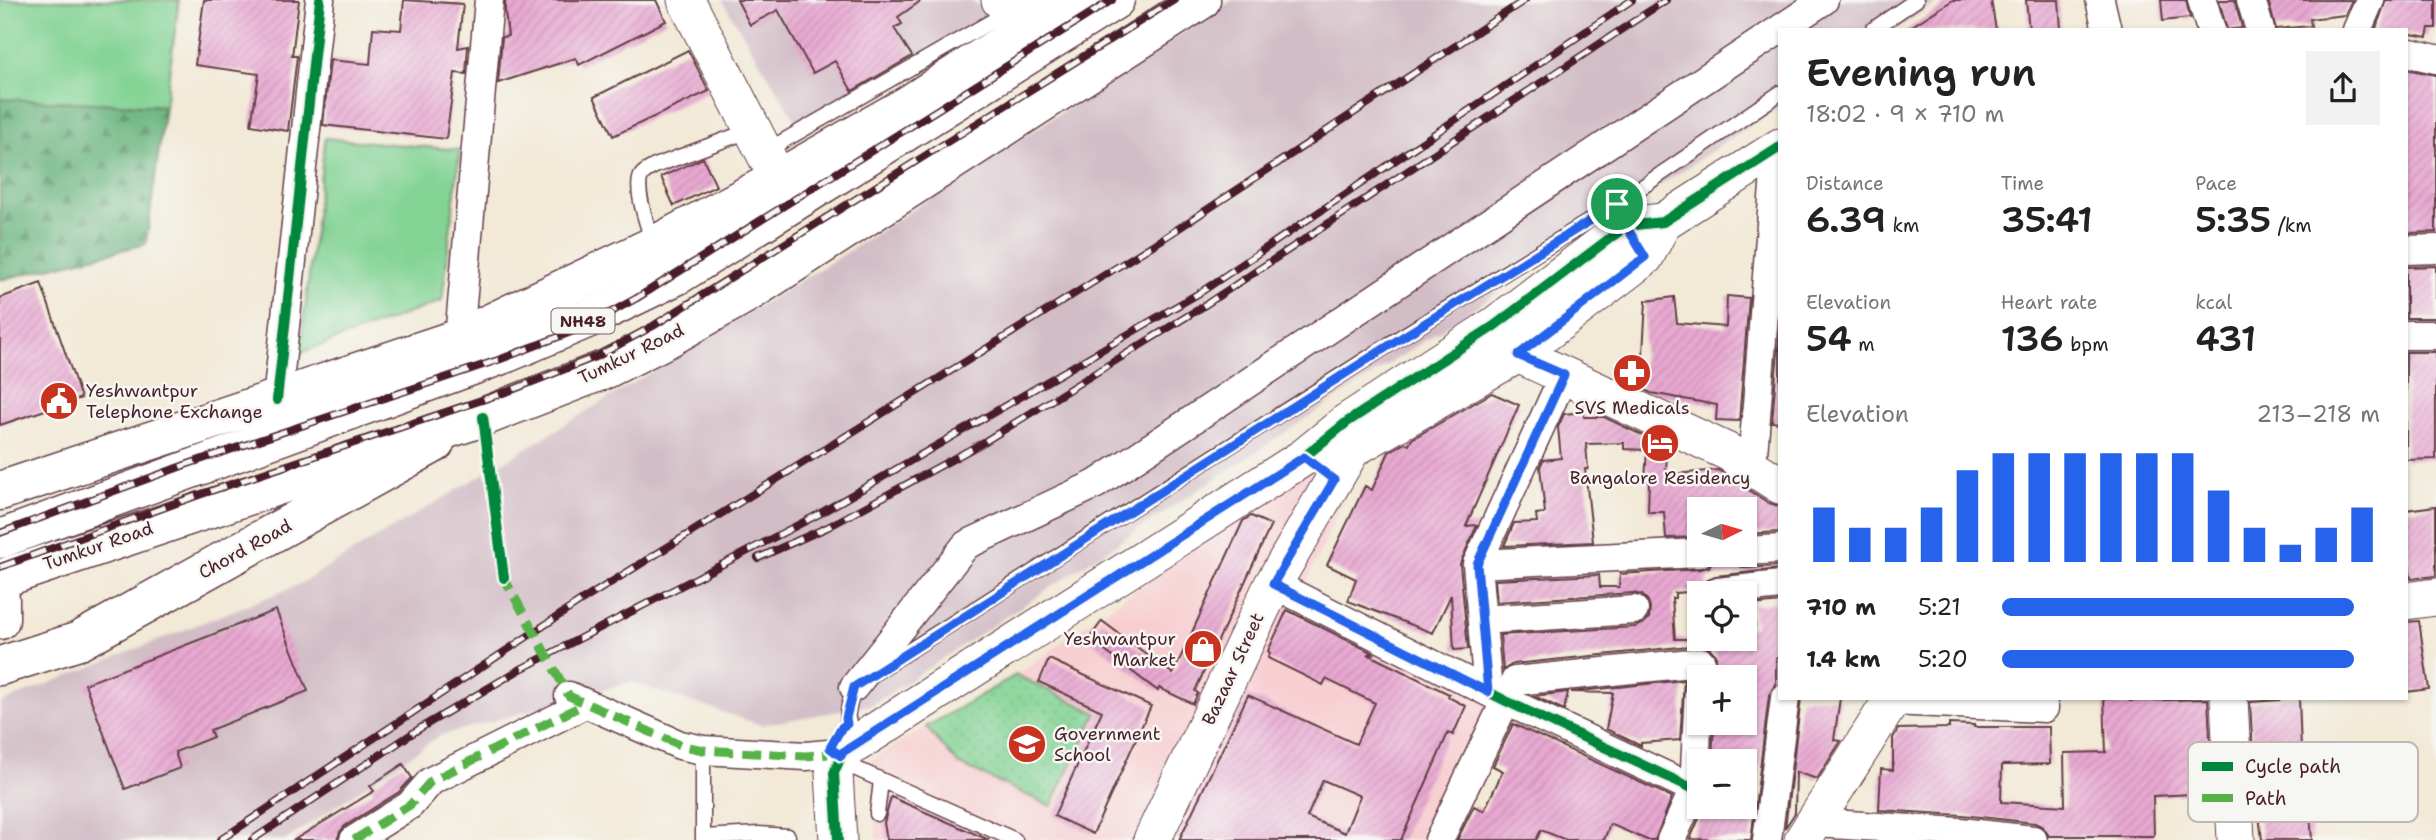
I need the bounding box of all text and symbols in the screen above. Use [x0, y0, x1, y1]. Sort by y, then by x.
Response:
text: Evening run [1806, 47, 2036, 98]
button: share [2306, 51, 2380, 125]
text: 18:02 · 9 × 710 m [1806, 99, 2004, 129]
text: Distance [1806, 171, 1884, 196]
text: Time [2001, 171, 2044, 196]
text: Pace [2195, 171, 2237, 196]
pin [1587, 174, 1647, 234]
icon: arrive [1598, 185, 1636, 223]
text: 6.39 [1806, 196, 1886, 243]
text: 35:41 [2001, 196, 2093, 243]
text: 5:35 [2195, 196, 2271, 243]
text: km [1886, 213, 1919, 238]
text: /km [2271, 213, 2312, 238]
text: Elevation [1806, 290, 1891, 315]
text: Heart rate [2001, 290, 2097, 315]
text: kcal [2195, 290, 2232, 315]
road number: NH48 [552, 308, 614, 334]
text: 54 [1806, 315, 1852, 362]
text: 136 [2001, 315, 2064, 362]
text: 431 [2195, 315, 2256, 362]
street label: Tumkur Road [574, 318, 688, 390]
text: m [1852, 332, 1875, 357]
text: bpm [2064, 332, 2109, 357]
pharmacy icon: SVS Medicals [1611, 352, 1653, 394]
place label: Yeshwantpur Telephone Exchange [86, 379, 263, 424]
public building icon: Yeshwantpur Telephone Exchange [38, 380, 80, 422]
place label: SVS Medicals [1574, 396, 1690, 420]
text: Elevation [1806, 399, 1909, 429]
text: 213–218 m [2256, 399, 2380, 429]
hotel icon: Bangalore Residency [1639, 422, 1681, 464]
place label: Bangalore Residency [1570, 466, 1750, 490]
north arrow [1687, 497, 1757, 567]
map controls [1687, 497, 1757, 819]
street label: Chord Road [194, 514, 296, 584]
street label: Tumkur Road [40, 516, 156, 576]
button: locate [1687, 581, 1757, 651]
text: 710 m [1806, 592, 1876, 622]
text: 5:21 [1918, 592, 1961, 622]
street label: Bazaar Street [1196, 609, 1270, 729]
place label: Yeshwantpur Market [1064, 627, 1176, 672]
shop icon: Yeshwantpur Market [1182, 628, 1224, 670]
text: 1.4 km [1806, 644, 1880, 674]
text: 5:20 [1918, 644, 1968, 674]
button: + [1687, 665, 1757, 735]
place label: Government School [1054, 722, 1161, 767]
school or university icon: Government School [1006, 723, 1048, 765]
legend [2188, 742, 2418, 822]
button: − [1687, 749, 1757, 819]
text: Cycle path [2245, 754, 2341, 779]
text: Path [2245, 786, 2287, 811]

